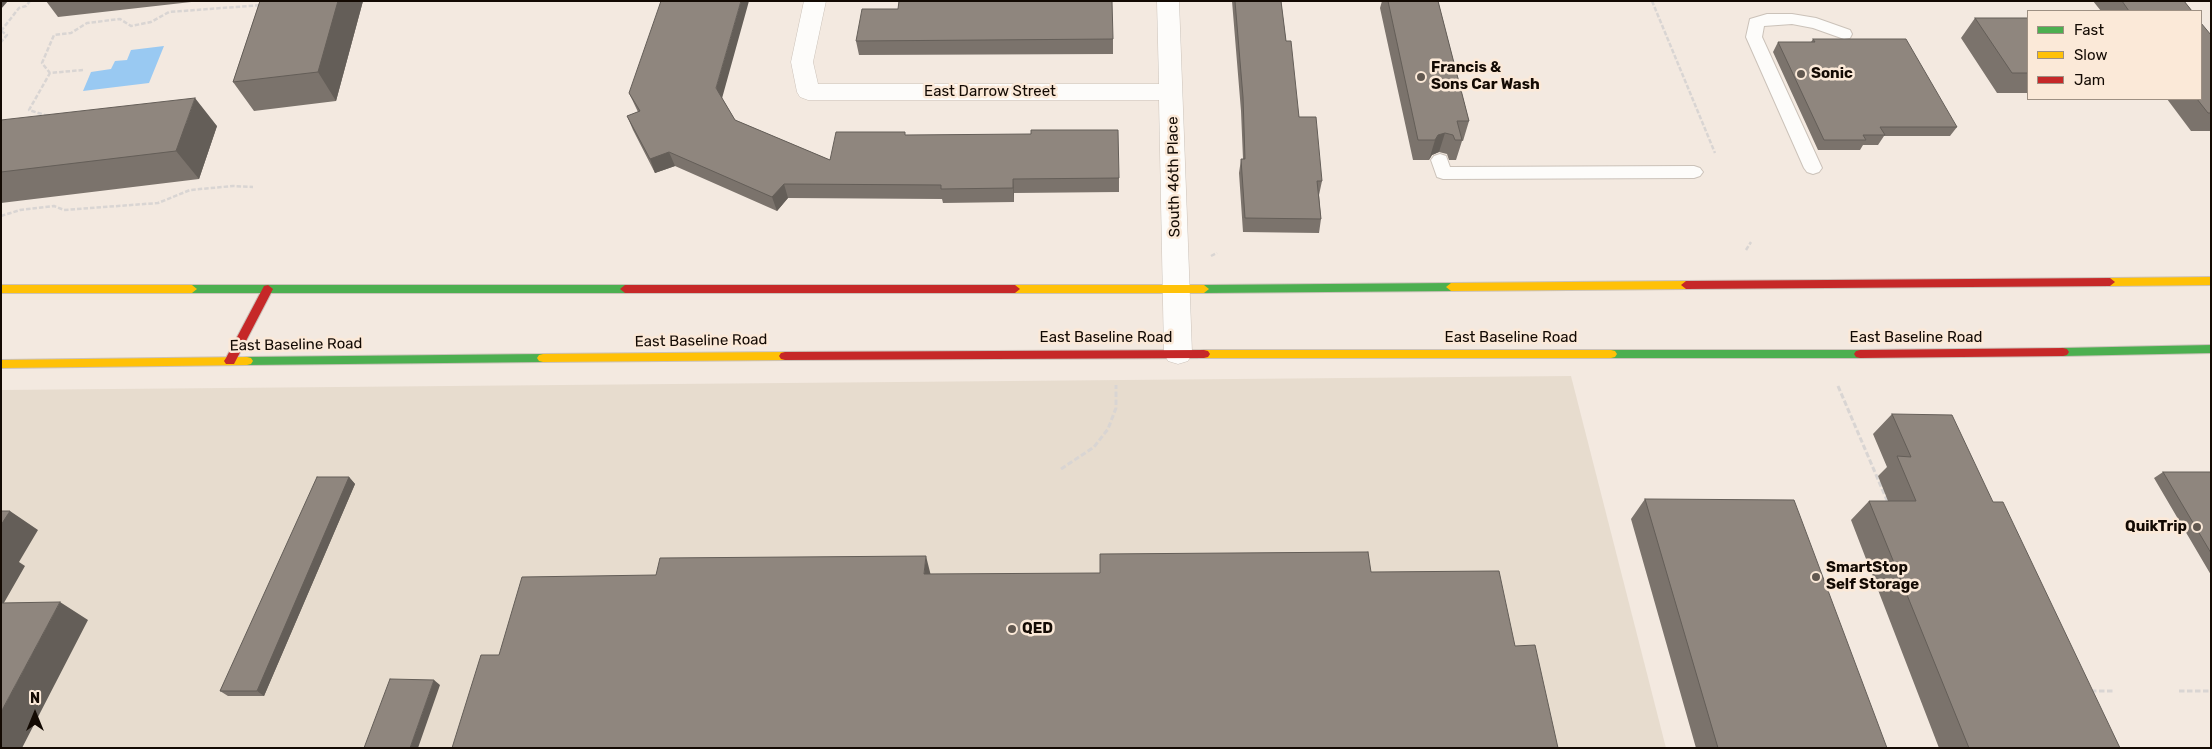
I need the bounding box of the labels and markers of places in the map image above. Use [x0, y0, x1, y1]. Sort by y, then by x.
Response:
place label: Francis & Sons Car Wash [1431, 59, 1540, 94]
place label: Sonic [1811, 65, 1853, 83]
marker: Sonic [1795, 68, 1807, 80]
marker: Francis & Sons Car Wash [1415, 71, 1427, 83]
place label: QuikTrip [2125, 518, 2187, 536]
marker: QuikTrip [2191, 521, 2203, 533]
place label: SmartStop Self Storage [1826, 559, 1919, 594]
marker: SmartStop Self Storage [1810, 571, 1822, 583]
place label: QED [1022, 620, 1053, 638]
marker: QED [1006, 623, 1018, 635]

